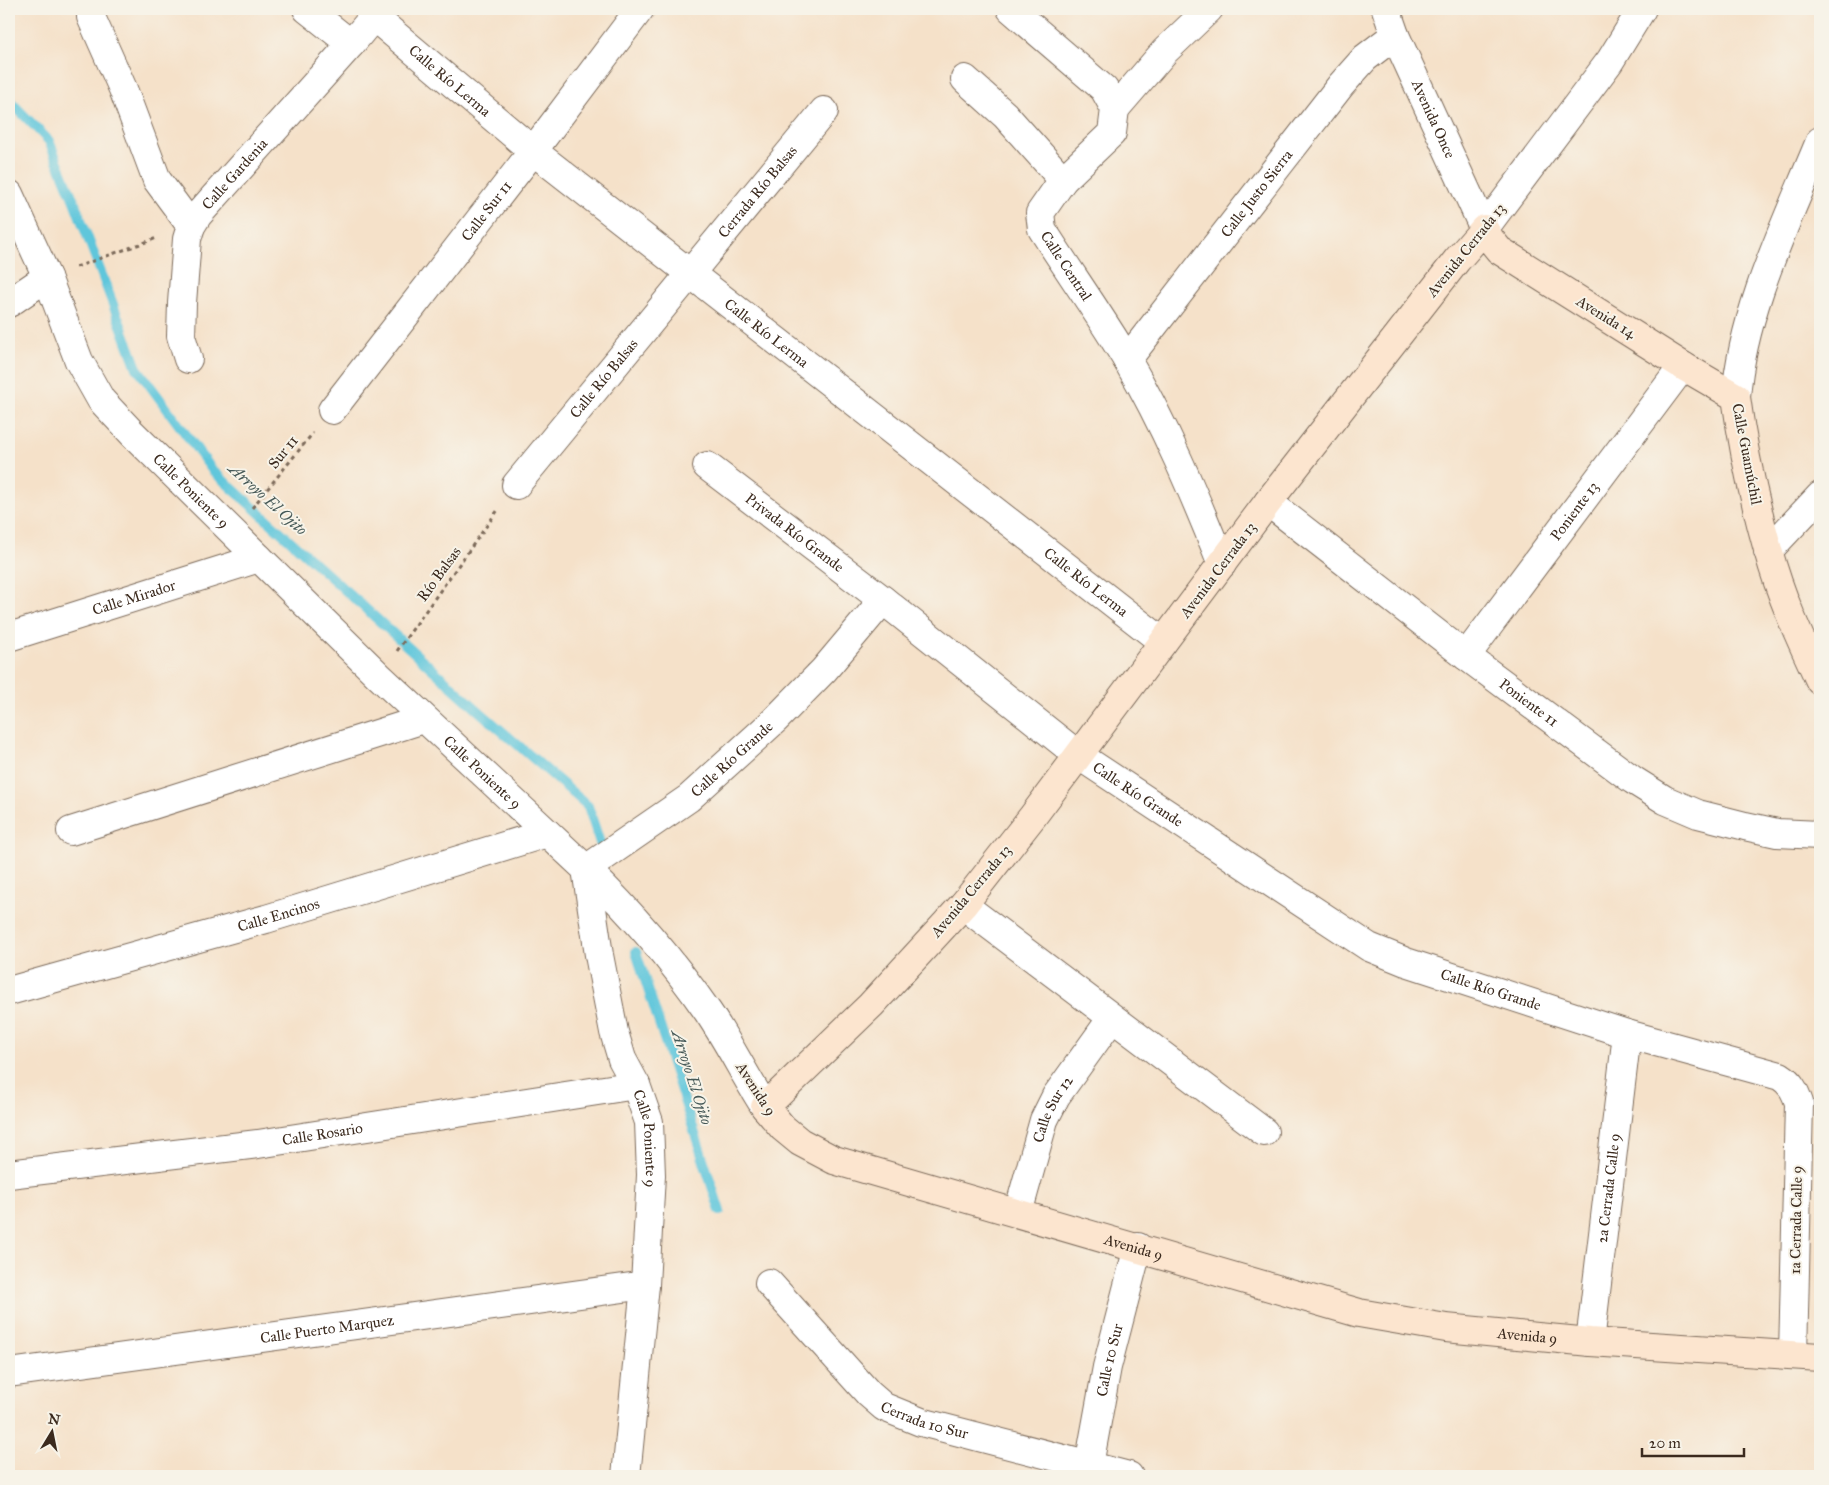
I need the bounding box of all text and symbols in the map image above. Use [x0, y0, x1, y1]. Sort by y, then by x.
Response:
street label: Calle Río Lerma [405, 41, 495, 121]
street label: Avenida Once [1407, 76, 1459, 161]
street label: Calle Gardenia [198, 134, 272, 213]
street label: Cerrada Río Balsas [714, 142, 801, 242]
street label: Calle Justo Sierra [1217, 146, 1297, 241]
street label: Calle Sur 11 [457, 177, 516, 245]
street label: Avenida Cerrada 13 [1422, 200, 1509, 301]
street label: Calle Central [1037, 228, 1096, 305]
street label: Avenida 14 [1572, 291, 1639, 343]
street label: Calle Río Lerma [721, 295, 813, 372]
street label: Calle Río Balsas [566, 335, 642, 422]
street label: Calle Guamúchil [1728, 402, 1766, 507]
street label: Sur 11 [264, 432, 302, 472]
street label: Calle Poniente 9 [149, 450, 233, 532]
water label: Arroyo El Ojito [223, 458, 311, 540]
street label: Poniente 13 [1547, 478, 1602, 544]
street label: Privada Río Grande [742, 489, 847, 576]
street label: Avenida Cerrada 13 [1176, 519, 1260, 622]
street label: Río Balsas [413, 543, 465, 605]
street label: Calle Río Lerma [1040, 544, 1132, 621]
street label: Calle Mirador [90, 576, 178, 619]
street label: Poniente 11 [1496, 675, 1562, 730]
street label: Calle Río Grande [687, 717, 777, 801]
street label: Calle Poniente 9 [440, 732, 525, 813]
street label: Calle Río Grande [1089, 758, 1186, 831]
street label: Avenida Cerrada 13 [926, 841, 1015, 942]
street label: Calle Encinos [235, 894, 322, 936]
street label: Calle Río Grande [1438, 965, 1543, 1014]
water label: Arroyo El Ojito [666, 1025, 716, 1127]
street label: Avenida 9 [732, 1058, 780, 1119]
street label: Calle Sur 12 [1029, 1072, 1077, 1145]
street label: Calle Poniente 9 [629, 1087, 660, 1188]
street label: Calle Rosario [281, 1119, 364, 1149]
street label: 2a Cerrada Calle 9 [1593, 1132, 1624, 1244]
street label: 1a Cerrada Calle 9 [1786, 1165, 1806, 1275]
street label: Avenida 9 [1101, 1230, 1165, 1264]
street label: Calle Puerto Marquez [259, 1311, 395, 1347]
street label: Calle 10 Sur [1093, 1321, 1127, 1398]
street label: Avenida 9 [1496, 1324, 1558, 1348]
street label: Cerrada 10 Sur [878, 1398, 971, 1443]
north arrow [28, 1408, 78, 1458]
text: N [47, 1410, 62, 1429]
scale bar [1642, 1425, 1744, 1457]
text: 20 m [1649, 1434, 1681, 1452]

